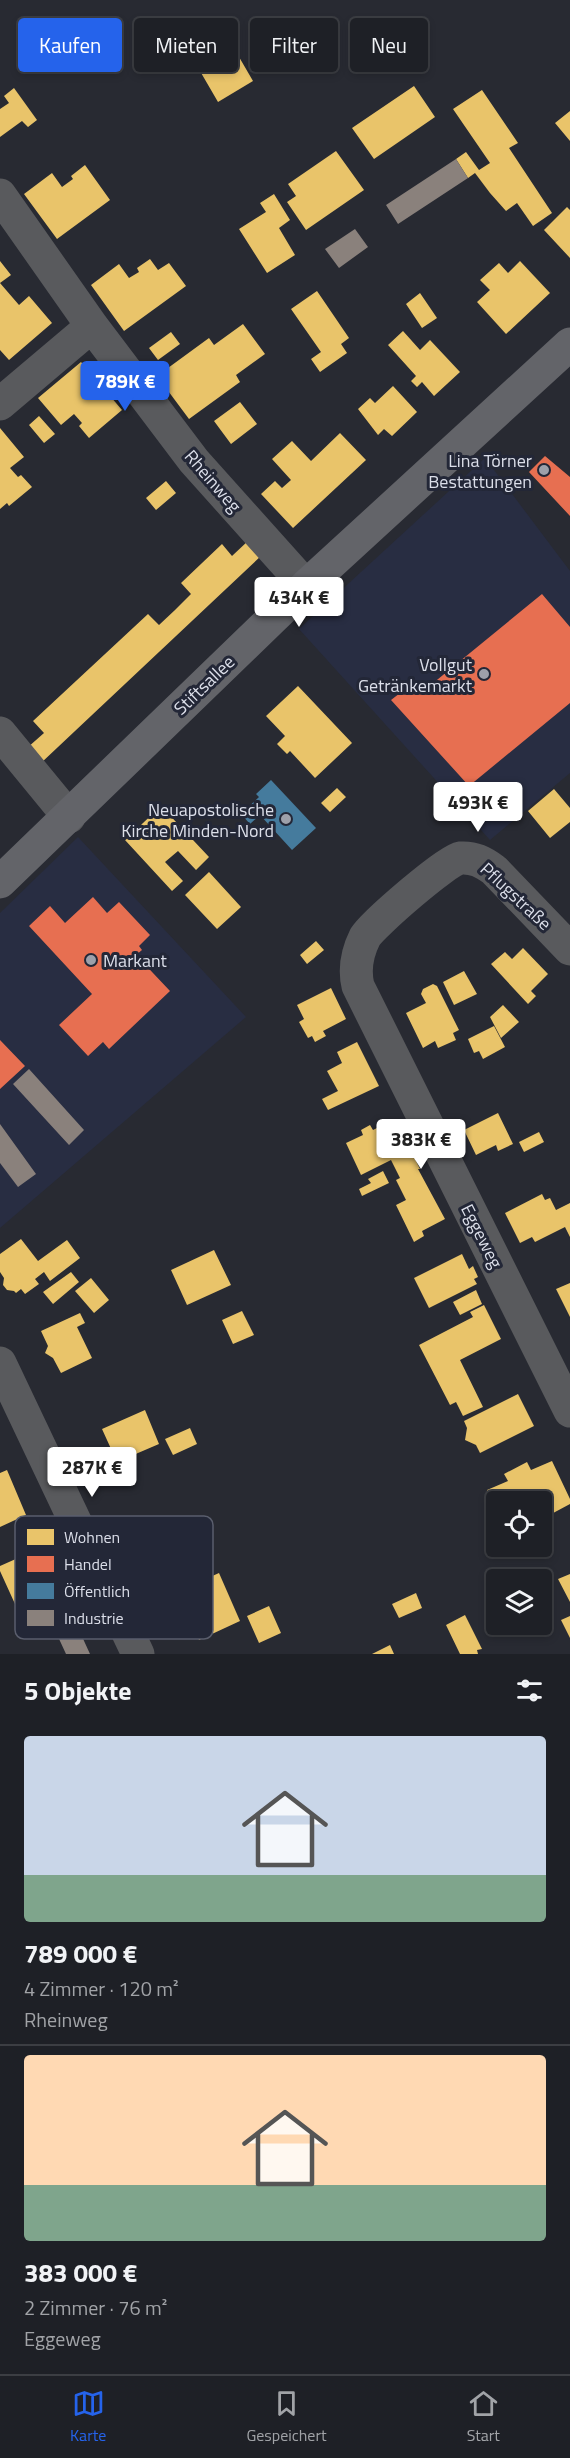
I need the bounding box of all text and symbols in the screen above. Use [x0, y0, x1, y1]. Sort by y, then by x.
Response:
chip: Kaufen [18, 18, 122, 72]
chip: Mieten [134, 18, 238, 72]
chip: Filter [250, 18, 338, 72]
chip: Neu [350, 18, 428, 72]
pin: 789K € [76, 361, 174, 412]
text: 789K € [94, 365, 156, 396]
street label: Rheinweg [178, 444, 248, 518]
place label: Lina Törner Bestattungen [428, 447, 532, 495]
marker: Lina Törner Bestattungen [537, 463, 551, 477]
pin: 434K € [250, 577, 348, 628]
text: 434K € [268, 581, 330, 612]
street label: Stiftsallee [167, 649, 241, 721]
place label: Vollgut Getränkemarkt [358, 651, 473, 699]
marker: Vollgut Getränkemarkt [477, 667, 491, 681]
pin: 493K € [429, 782, 527, 833]
text: 493K € [447, 786, 509, 817]
place label: Neuapostolische Kirche Minden-Nord [121, 796, 274, 844]
marker: Neuapostolische Kirche Minden-Nord [279, 812, 293, 826]
street label: Pflugstraße [474, 856, 558, 936]
place label: Markant [103, 947, 168, 974]
marker: Markant [84, 953, 98, 967]
pin: 383K € [372, 1119, 470, 1170]
text: 383K € [390, 1123, 452, 1154]
street label: Eggeweg [454, 1199, 510, 1273]
pin: 287K € [43, 1447, 141, 1498]
text: 287K € [61, 1451, 123, 1482]
map controls [486, 1491, 552, 1635]
button: locate [486, 1491, 552, 1557]
legend [15, 1516, 213, 1639]
text: Wohnen [64, 1525, 120, 1549]
text: Handel [64, 1552, 112, 1576]
button: layers [486, 1569, 552, 1635]
text: Öffentlich [64, 1579, 130, 1603]
text: Industrie [64, 1606, 124, 1630]
text: 5 Objekte [24, 1671, 131, 1710]
icon: filters [513, 1674, 546, 1707]
icon: home [231, 1775, 339, 1883]
text: 789 000 € [24, 1934, 137, 1973]
text: 4 Zimmer · 120 m² [24, 1973, 179, 2004]
text: Rheinweg [24, 2004, 108, 2035]
icon: home [231, 2094, 339, 2202]
text: 383 000 € [24, 2253, 137, 2292]
text: 2 Zimmer · 76 m² [24, 2292, 167, 2323]
text: Eggeweg [24, 2323, 101, 2354]
tab: Karte [70, 2387, 106, 2447]
tab: Gespeichert [246, 2387, 327, 2447]
tab: Start [467, 2387, 500, 2447]

